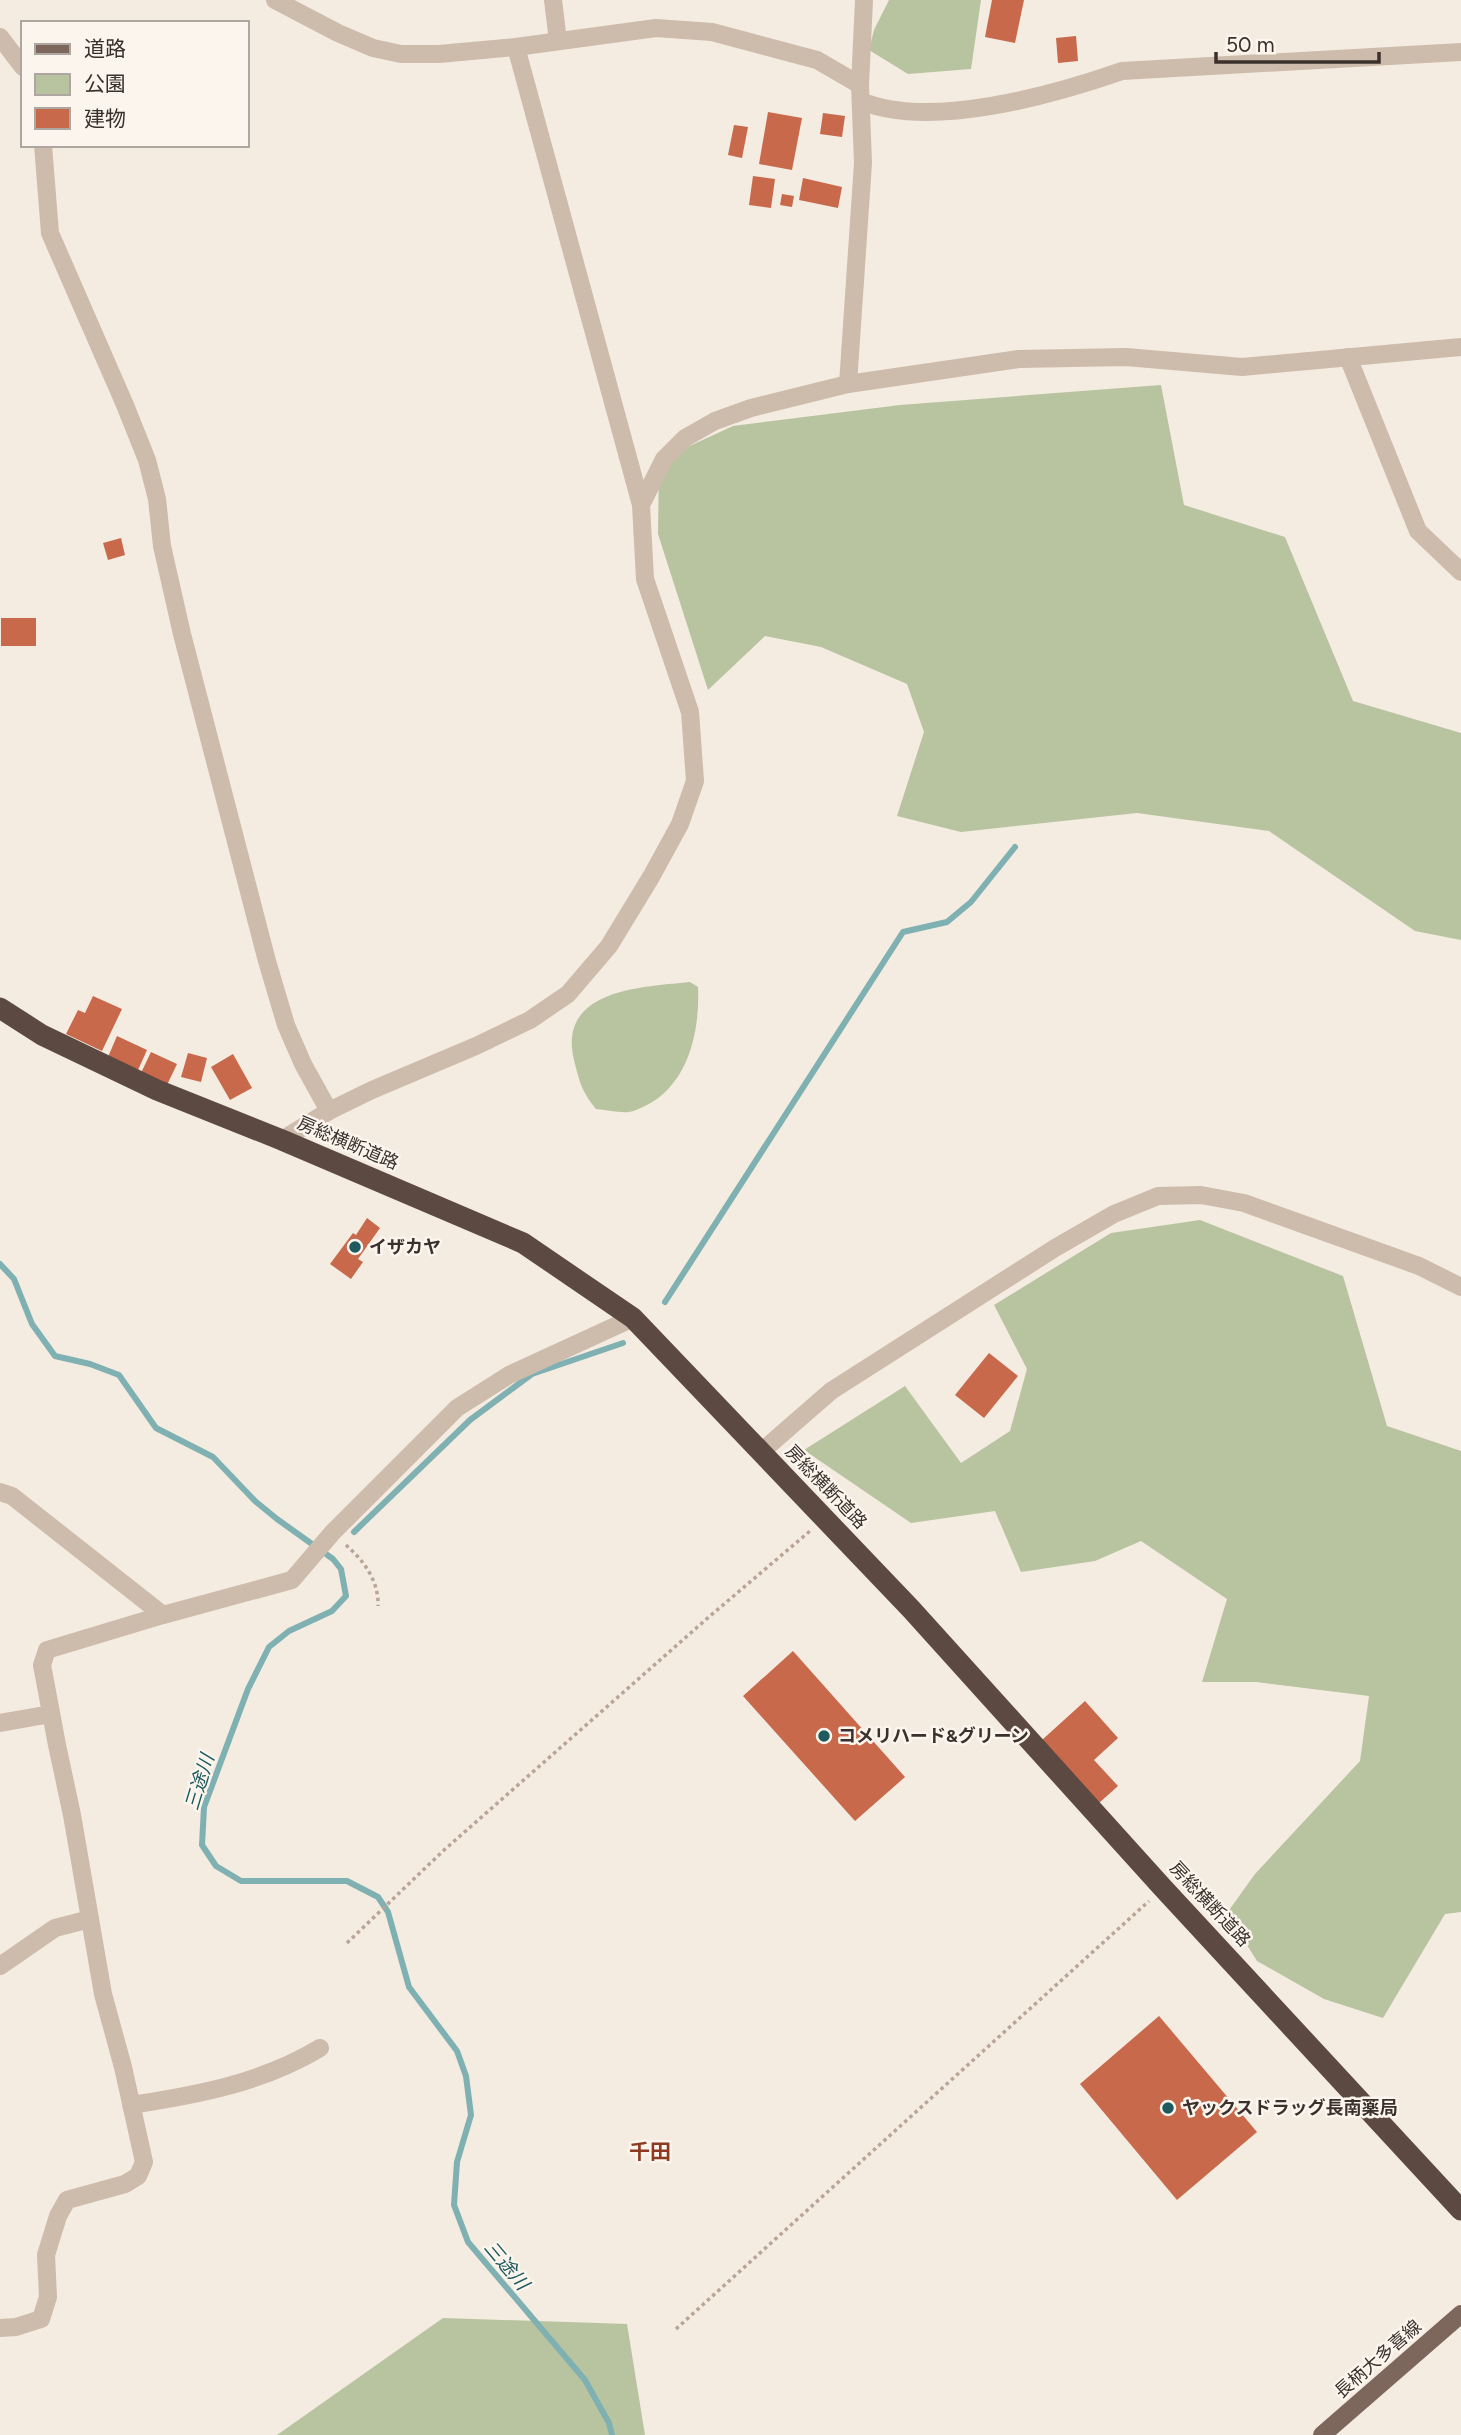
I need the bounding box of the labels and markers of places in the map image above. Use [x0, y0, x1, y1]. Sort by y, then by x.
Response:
place label: イザカヤ [369, 1236, 441, 1258]
marker: イザカヤ [347, 1239, 363, 1255]
place label: コメリハード&グリーン [838, 1725, 1029, 1747]
marker: コメリハード&グリーン [816, 1728, 832, 1744]
place label: ヤックスドラッグ長南薬局 [1182, 2097, 1397, 2119]
marker: ヤックスドラッグ長南薬局 [1160, 2100, 1176, 2116]

